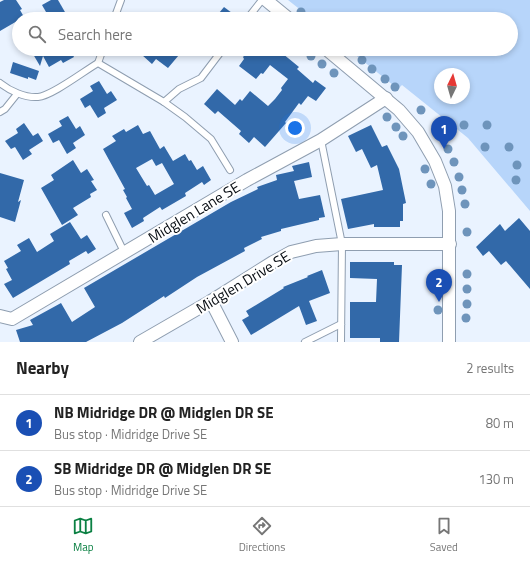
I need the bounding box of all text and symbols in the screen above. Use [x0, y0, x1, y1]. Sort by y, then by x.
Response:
search box [12, 12, 518, 56]
icon: search [26, 23, 48, 45]
text: Search here [58, 23, 132, 46]
north arrow [434, 68, 470, 104]
pin: 1 [431, 116, 457, 149]
your location [285, 118, 305, 138]
street label: Midglen Lane SE [144, 175, 244, 249]
street label: Midglen Drive SE [191, 245, 295, 319]
pin: 2 [426, 269, 452, 302]
text: Nearby [16, 355, 69, 381]
text: 2 results [466, 358, 514, 378]
text: NB Midridge DR @ Midglen DR SE [54, 401, 273, 424]
text: 1 [25, 413, 33, 433]
text: 80 m [486, 413, 514, 433]
text: Bus stop · Midridge Drive SE [54, 424, 207, 444]
text: SB Midridge DR @ Midglen DR SE [54, 457, 271, 480]
text: 2 [25, 469, 33, 489]
text: 130 m [478, 469, 514, 489]
text: Bus stop · Midridge Drive SE [54, 480, 207, 500]
tab: Map [72, 515, 94, 555]
tab: Directions [239, 515, 285, 555]
tab: Saved [430, 515, 458, 555]

